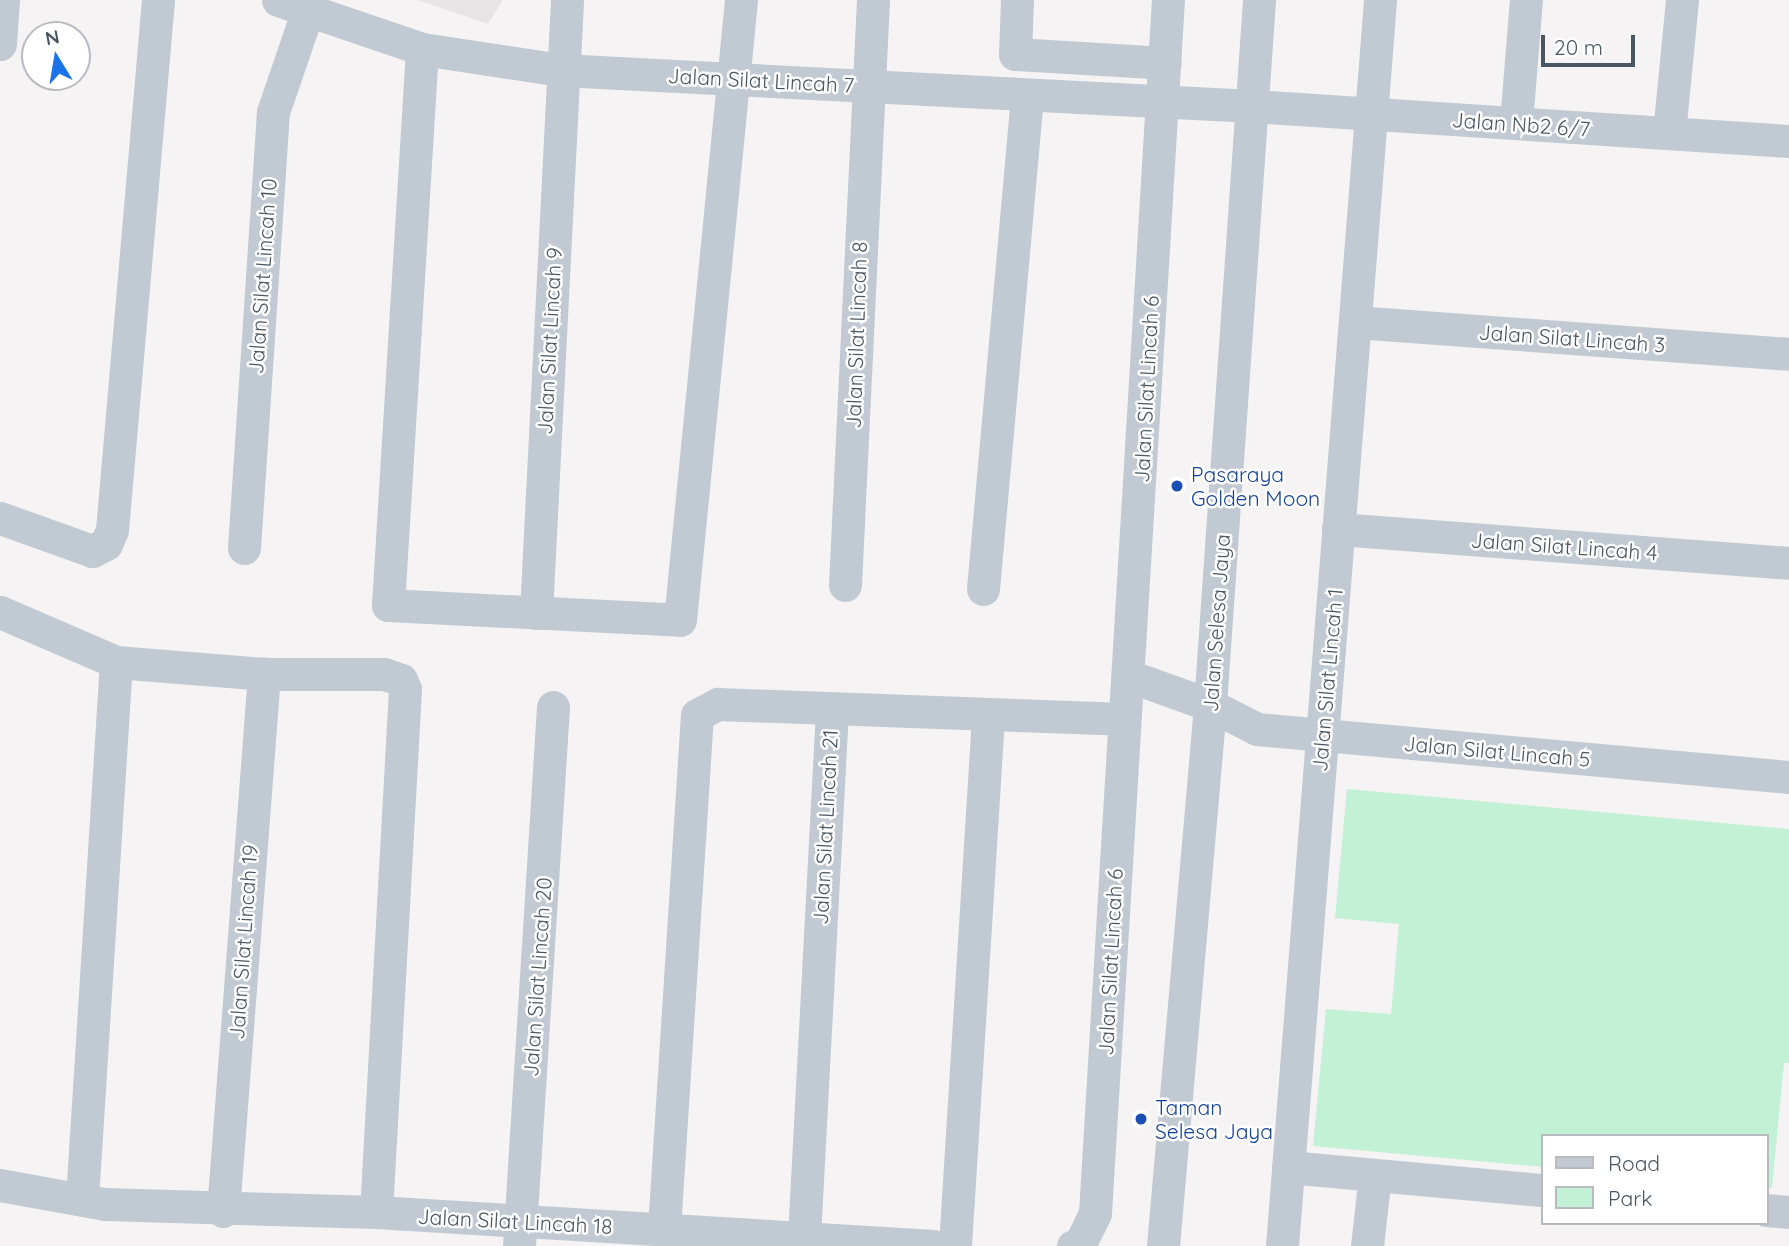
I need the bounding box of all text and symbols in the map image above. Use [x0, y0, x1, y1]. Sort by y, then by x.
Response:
north arrow [21, 21, 91, 91]
scale bar [1544, 21, 1638, 65]
text: N [43, 24, 62, 50]
text: 20 m [1554, 34, 1603, 60]
street label: Jalan Silat Lincah 7 [667, 63, 855, 97]
street label: Jalan Nb2 6/7 [1451, 107, 1591, 141]
street label: Jalan Silat Lincah 10 [243, 177, 281, 375]
street label: Jalan Silat Lincah 8 [840, 241, 872, 429]
street label: Jalan Silat Lincah 9 [532, 247, 566, 435]
street label: Jalan Silat Lincah 6 [1129, 295, 1163, 483]
street label: Jalan Silat Lincah 3 [1478, 319, 1666, 357]
place label: Pasaraya Golden Moon [1191, 461, 1320, 511]
marker: Pasaraya Golden Moon [1169, 478, 1185, 494]
street label: Jalan Silat Lincah 4 [1470, 527, 1658, 565]
street label: Jalan Selesa Jaya [1197, 533, 1235, 713]
street label: Jalan Silat Lincah 1 [1306, 587, 1348, 773]
street label: Jalan Silat Lincah 21 [807, 729, 843, 925]
street label: Jalan Silat Lincah 5 [1403, 730, 1591, 772]
street label: Jalan Silat Lincah 19 [224, 844, 262, 1040]
street label: Jalan Silat Lincah 6 [1093, 868, 1127, 1056]
street label: Jalan Silat Lincah 20 [517, 876, 557, 1078]
place label: Taman Selesa Jaya [1155, 1094, 1273, 1144]
marker: Taman Selesa Jaya [1133, 1111, 1149, 1127]
legend [1540, 1134, 1768, 1225]
text: Road [1608, 1150, 1660, 1176]
text: Park [1608, 1185, 1652, 1211]
street label: Jalan Silat Lincah 18 [417, 1203, 613, 1239]

